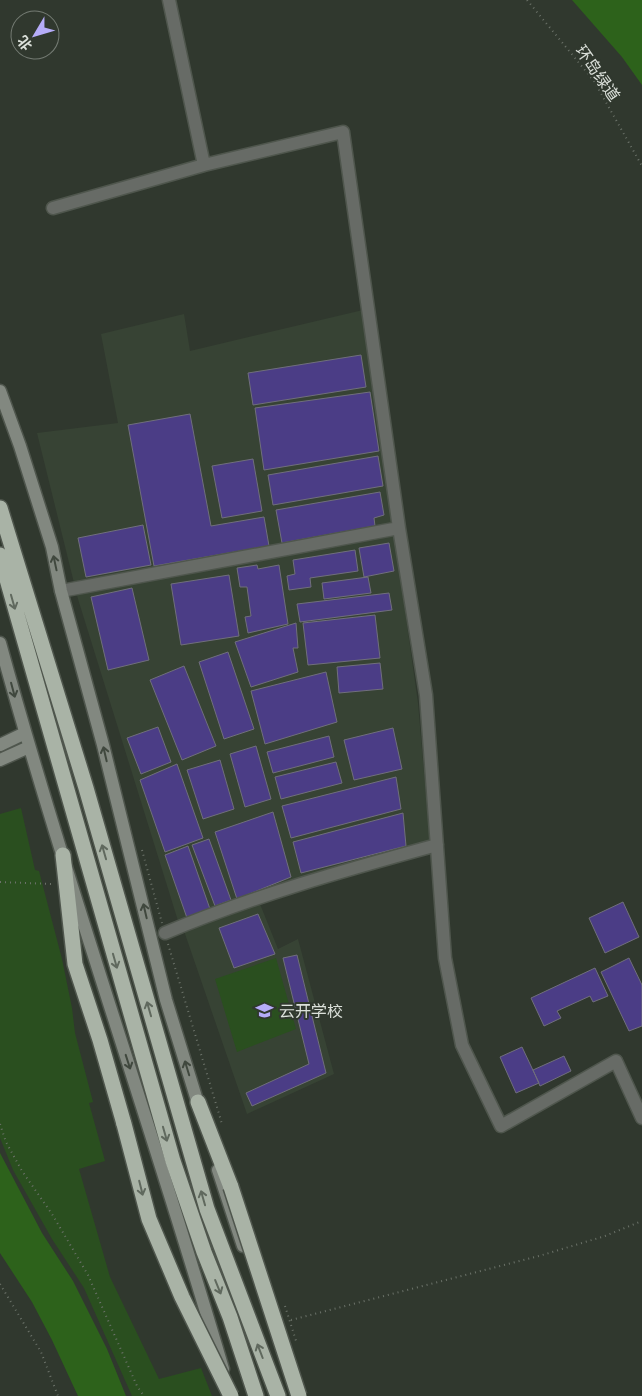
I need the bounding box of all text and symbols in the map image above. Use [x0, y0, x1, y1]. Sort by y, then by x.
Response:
north arrow [10, 10, 60, 60]
text: 北 [14, 33, 35, 53]
street label: 环岛绿道 [571, 42, 624, 105]
one-way arrow [50, 555, 59, 571]
one-way arrow [9, 594, 19, 610]
one-way arrow [9, 681, 18, 697]
one-way arrow [100, 746, 109, 762]
one-way arrow [99, 845, 108, 861]
one-way arrow [140, 904, 149, 920]
one-way arrow [111, 952, 120, 968]
one-way arrow [144, 1001, 153, 1017]
school or university icon: 云开学校 [255, 1001, 275, 1021]
place label: 云开学校 [279, 1002, 343, 1021]
one-way arrow [124, 1054, 134, 1070]
one-way arrow [182, 1061, 192, 1077]
one-way arrow [160, 1125, 170, 1141]
one-way arrow [137, 1180, 146, 1196]
one-way arrow [198, 1191, 208, 1207]
one-way arrow [214, 1279, 223, 1294]
one-way arrow [255, 1344, 264, 1359]

